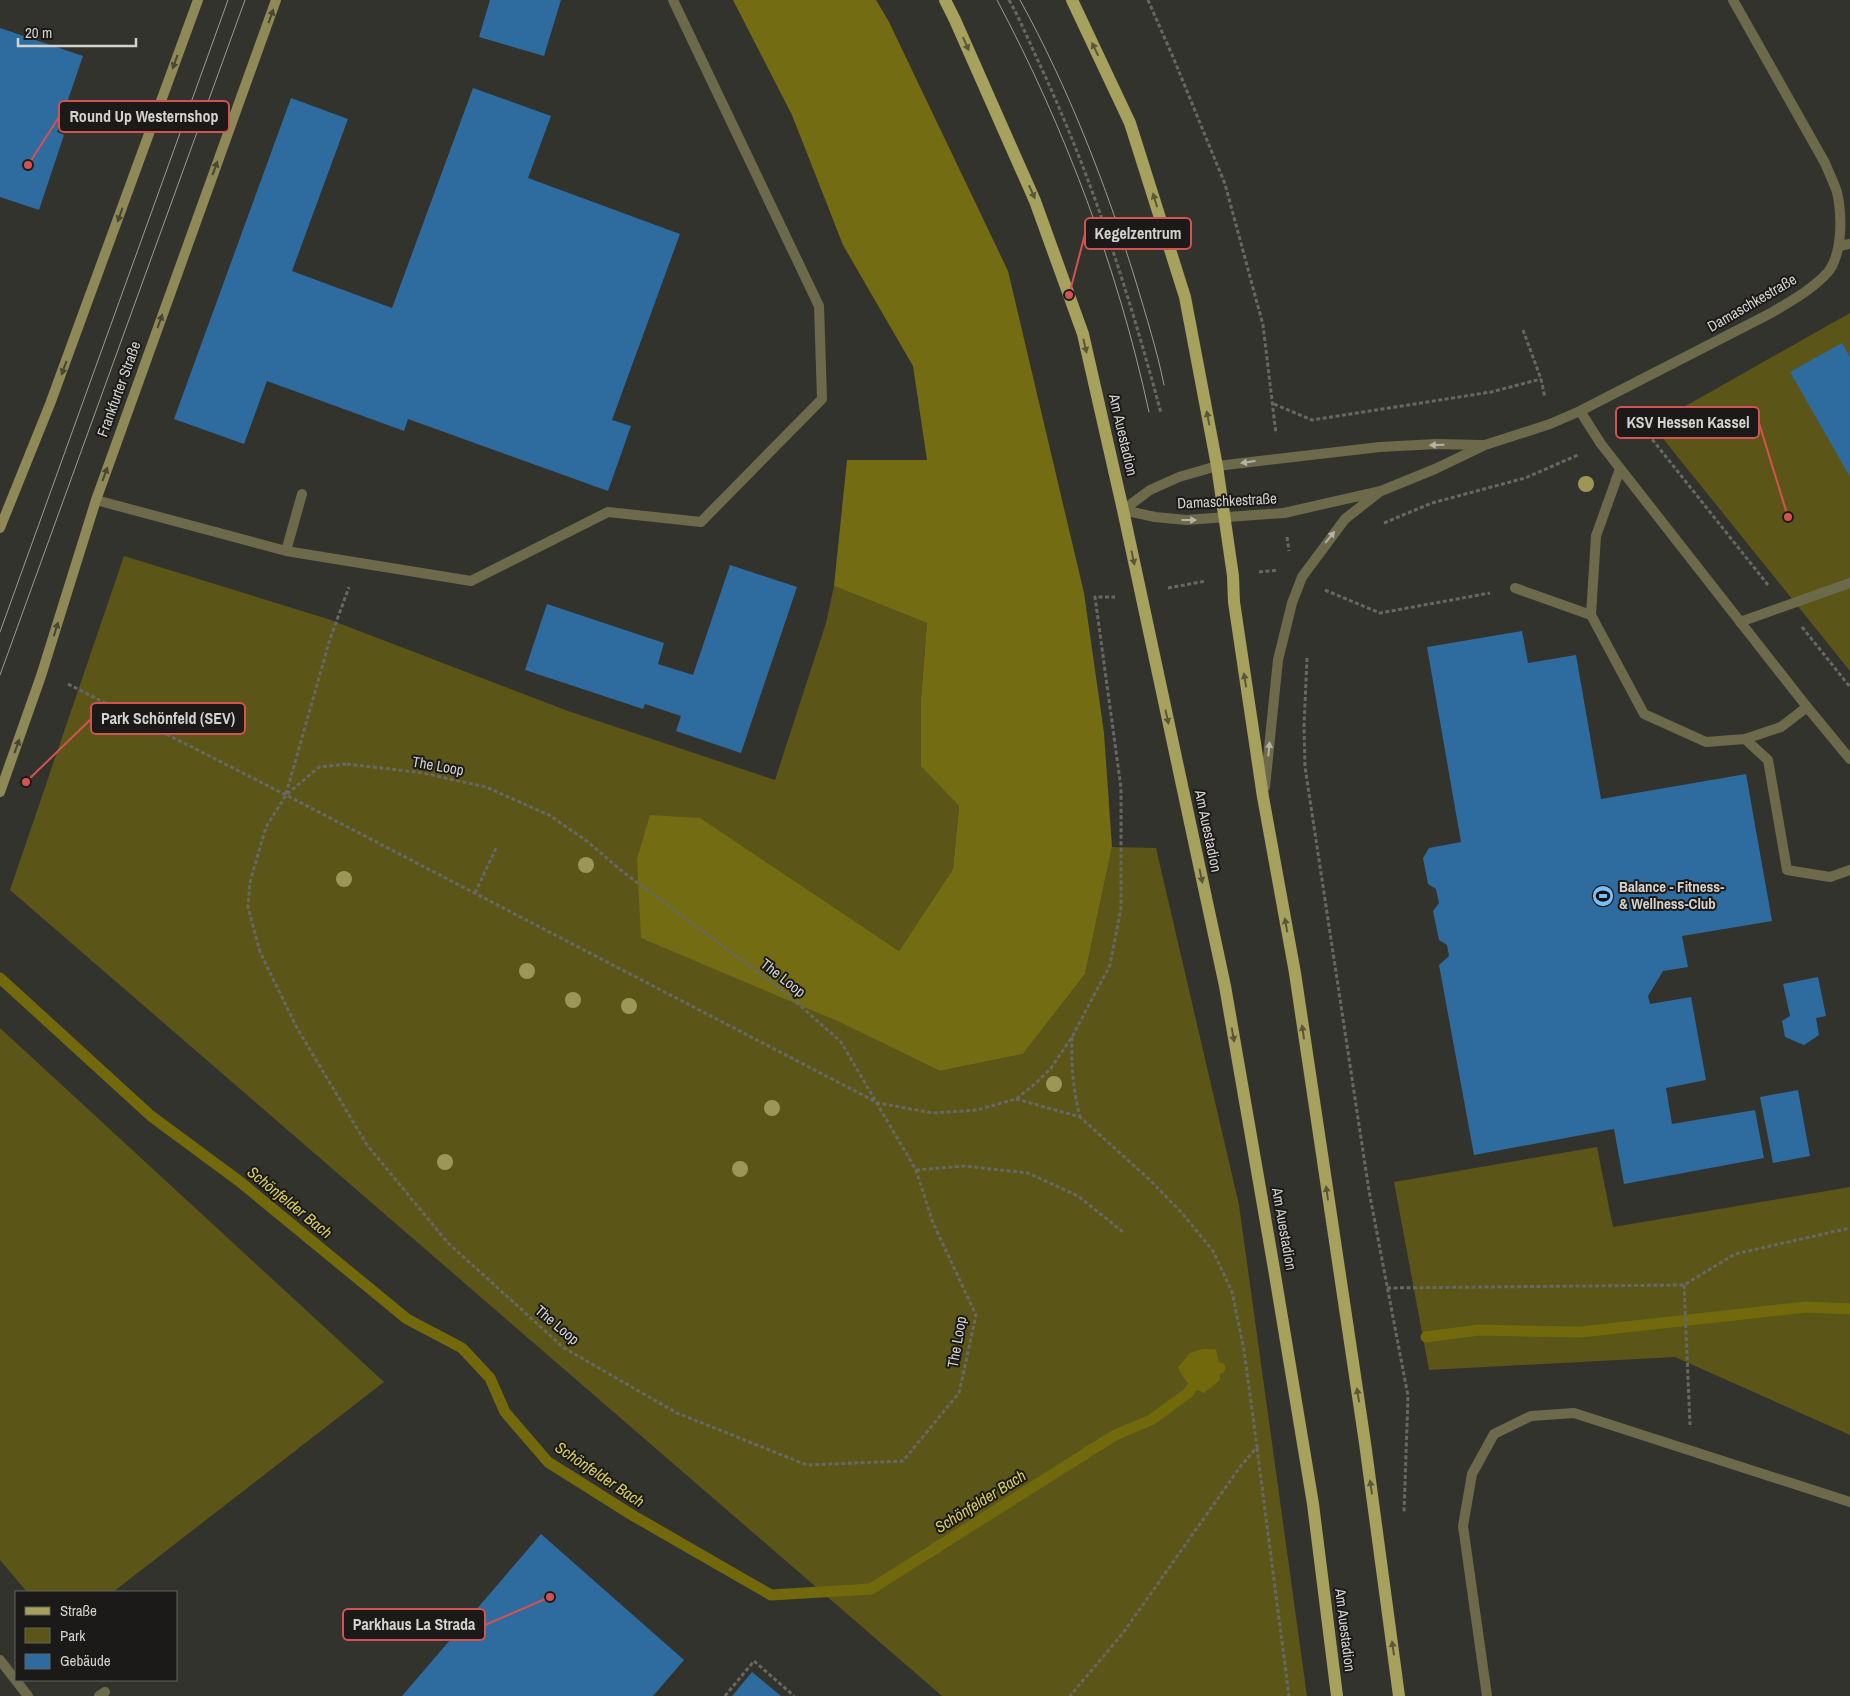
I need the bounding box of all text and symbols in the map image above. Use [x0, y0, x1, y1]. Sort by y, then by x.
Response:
one-way arrow [268, 8, 275, 23]
scale bar [18, 15, 135, 47]
text: 20 m [25, 22, 52, 43]
one-way arrow [962, 37, 970, 51]
one-way arrow [1091, 42, 1100, 57]
one-way arrow [171, 55, 178, 70]
callout: Round Up Westernshop [59, 101, 229, 132]
text: Round Up Westernshop [69, 105, 219, 127]
one-way arrow [212, 161, 219, 176]
one-way arrow [1028, 185, 1036, 199]
one-way arrow [1150, 193, 1158, 208]
one-way arrow [116, 208, 124, 223]
callout: Kegelzentrum [1085, 218, 1191, 249]
text: Kegelzentrum [1095, 222, 1181, 244]
street label: Damaschkestraße [1703, 268, 1800, 337]
one-way arrow [157, 314, 164, 329]
street label: Frankfurter Straße [91, 338, 146, 440]
one-way arrow [1081, 338, 1089, 353]
one-way arrow [60, 360, 67, 375]
street label: Am Auestadion [1104, 391, 1143, 478]
callout: KSV Hessen Kassel [1616, 407, 1759, 438]
one-way arrow [1203, 410, 1211, 426]
text: KSV Hessen Kassel [1626, 411, 1750, 433]
one-way arrow [1428, 441, 1444, 449]
one-way arrow [1239, 458, 1255, 466]
one-way arrow [102, 467, 109, 482]
street label: Damaschkestraße [1177, 487, 1278, 514]
one-way arrow [1181, 516, 1197, 524]
one-way arrow [1325, 531, 1336, 544]
one-way arrow [1129, 550, 1137, 566]
one-way arrow [52, 622, 60, 637]
one-way arrow [1241, 671, 1249, 687]
callout: Park Schönfeld (SEV) [91, 703, 245, 734]
text: Park Schönfeld (SEV) [101, 707, 235, 729]
one-way arrow [1163, 709, 1171, 724]
one-way arrow [13, 738, 21, 753]
one-way arrow [1265, 740, 1273, 756]
street label: The Loop [411, 751, 466, 780]
street label: Am Auestadion [1189, 787, 1227, 874]
one-way arrow [1197, 868, 1205, 883]
place label: Balance - Fitness- & Wellness-Club [1619, 876, 1724, 914]
sports icon: Balance - Fitness- & Wellness-Club [1591, 884, 1615, 908]
one-way arrow [1282, 917, 1290, 933]
street label: The Loop [756, 953, 810, 1002]
one-way arrow [1299, 1024, 1307, 1040]
one-way arrow [1230, 1027, 1238, 1043]
water label: Schönfelder Bach [243, 1161, 337, 1243]
street label: Am Auestadion [1267, 1185, 1302, 1272]
one-way arrow [1323, 1185, 1331, 1201]
street label: The Loop [531, 1300, 584, 1349]
street label: The Loop [942, 1314, 971, 1369]
one-way arrow [1353, 1386, 1361, 1402]
water label: Schönfelder Bach [551, 1436, 649, 1512]
water label: Schönfelder Bach [930, 1464, 1030, 1538]
one-way arrow [1367, 1478, 1375, 1494]
street label: Am Auestadion [1330, 1586, 1361, 1673]
legend [15, 1591, 178, 1681]
text: Straße [60, 1600, 97, 1621]
callout: Parkhaus La Strada [343, 1609, 485, 1640]
text: Parkhaus La Strada [353, 1613, 476, 1635]
text: Park [60, 1625, 86, 1646]
one-way arrow [1389, 1639, 1397, 1655]
text: Gebäude [60, 1650, 111, 1671]

